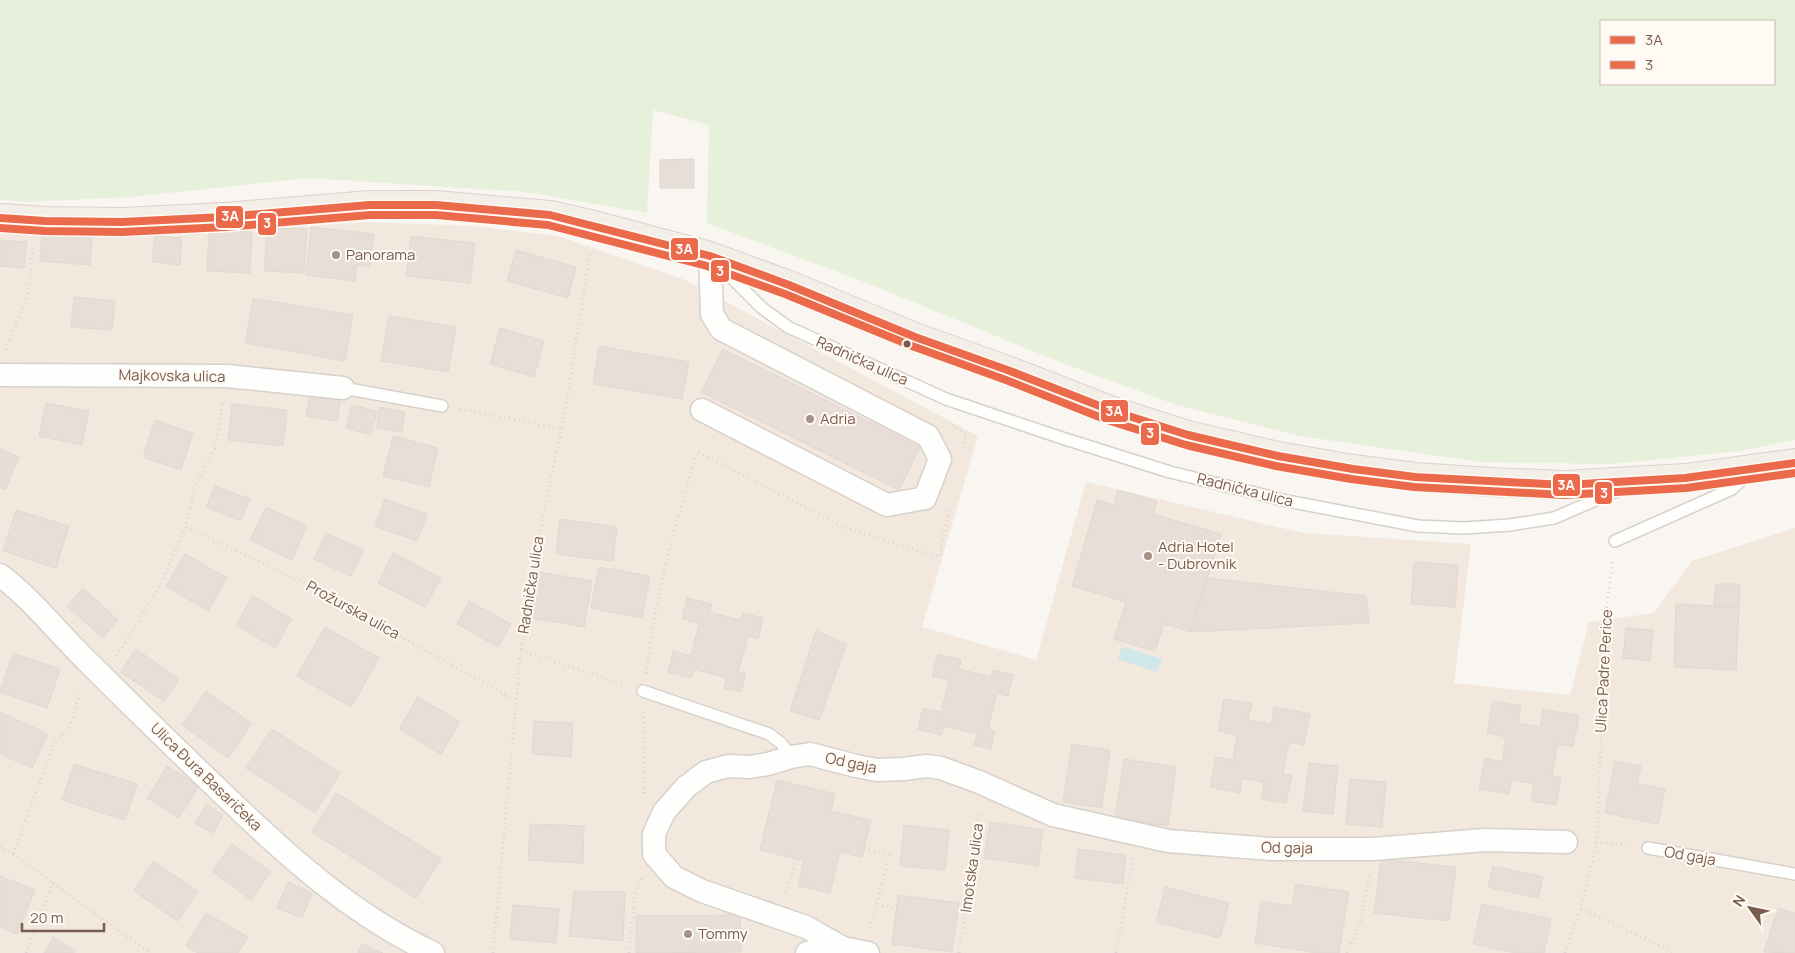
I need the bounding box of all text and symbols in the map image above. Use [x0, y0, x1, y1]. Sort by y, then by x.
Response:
legend [1600, 20, 1775, 85]
text: 3A [1645, 29, 1663, 50]
text: 3 [1645, 54, 1653, 75]
line badge: 3A [215, 205, 244, 229]
text: 3A [221, 206, 239, 225]
line badge: 3 [257, 212, 277, 236]
text: 3 [263, 213, 271, 232]
line badge: 3A [670, 237, 699, 261]
text: 3A [675, 239, 693, 258]
place label: Panorama [346, 244, 415, 265]
marker: Panorama [330, 249, 342, 261]
line badge: 3 [710, 259, 730, 283]
text: 3 [716, 261, 724, 280]
street label: Radnička ulica [813, 331, 912, 390]
unlabelled marker [902, 339, 912, 349]
street label: Majkovska ulica [118, 364, 226, 387]
line badge: 3A [1100, 399, 1129, 423]
text: 3A [1105, 401, 1123, 420]
place label: Adria [820, 408, 856, 429]
marker: Adria [804, 413, 816, 425]
line badge: 3 [1140, 422, 1160, 446]
text: 3 [1146, 423, 1154, 442]
street label: Radnička ulica [1195, 467, 1296, 512]
line badge: 3A [1552, 473, 1581, 497]
text: 3A [1557, 475, 1575, 494]
line badge: 3 [1594, 481, 1613, 505]
text: 3 [1600, 483, 1608, 502]
street label: Radnička ulica [512, 535, 549, 635]
place label: Adria Hotel - Dubrovnik [1158, 536, 1237, 574]
marker: Adria Hotel - Dubrovnik [1142, 550, 1154, 562]
street label: Prožurska ulica [303, 575, 404, 644]
street label: Ulica Padre Perice [1590, 608, 1617, 733]
street label: Ulica Đura Basaričeka [146, 718, 267, 836]
street label: Od gaja [823, 747, 879, 778]
street label: Imotska ulica [955, 822, 988, 914]
street label: Od gaja [1261, 837, 1313, 858]
street label: Od gaja [1663, 841, 1718, 870]
north arrow [1725, 883, 1775, 933]
text: N [1728, 891, 1749, 910]
scale bar [22, 900, 105, 932]
text: 20 m [30, 907, 63, 928]
place label: Tommy [698, 923, 748, 944]
marker: Tommy [682, 928, 694, 940]

